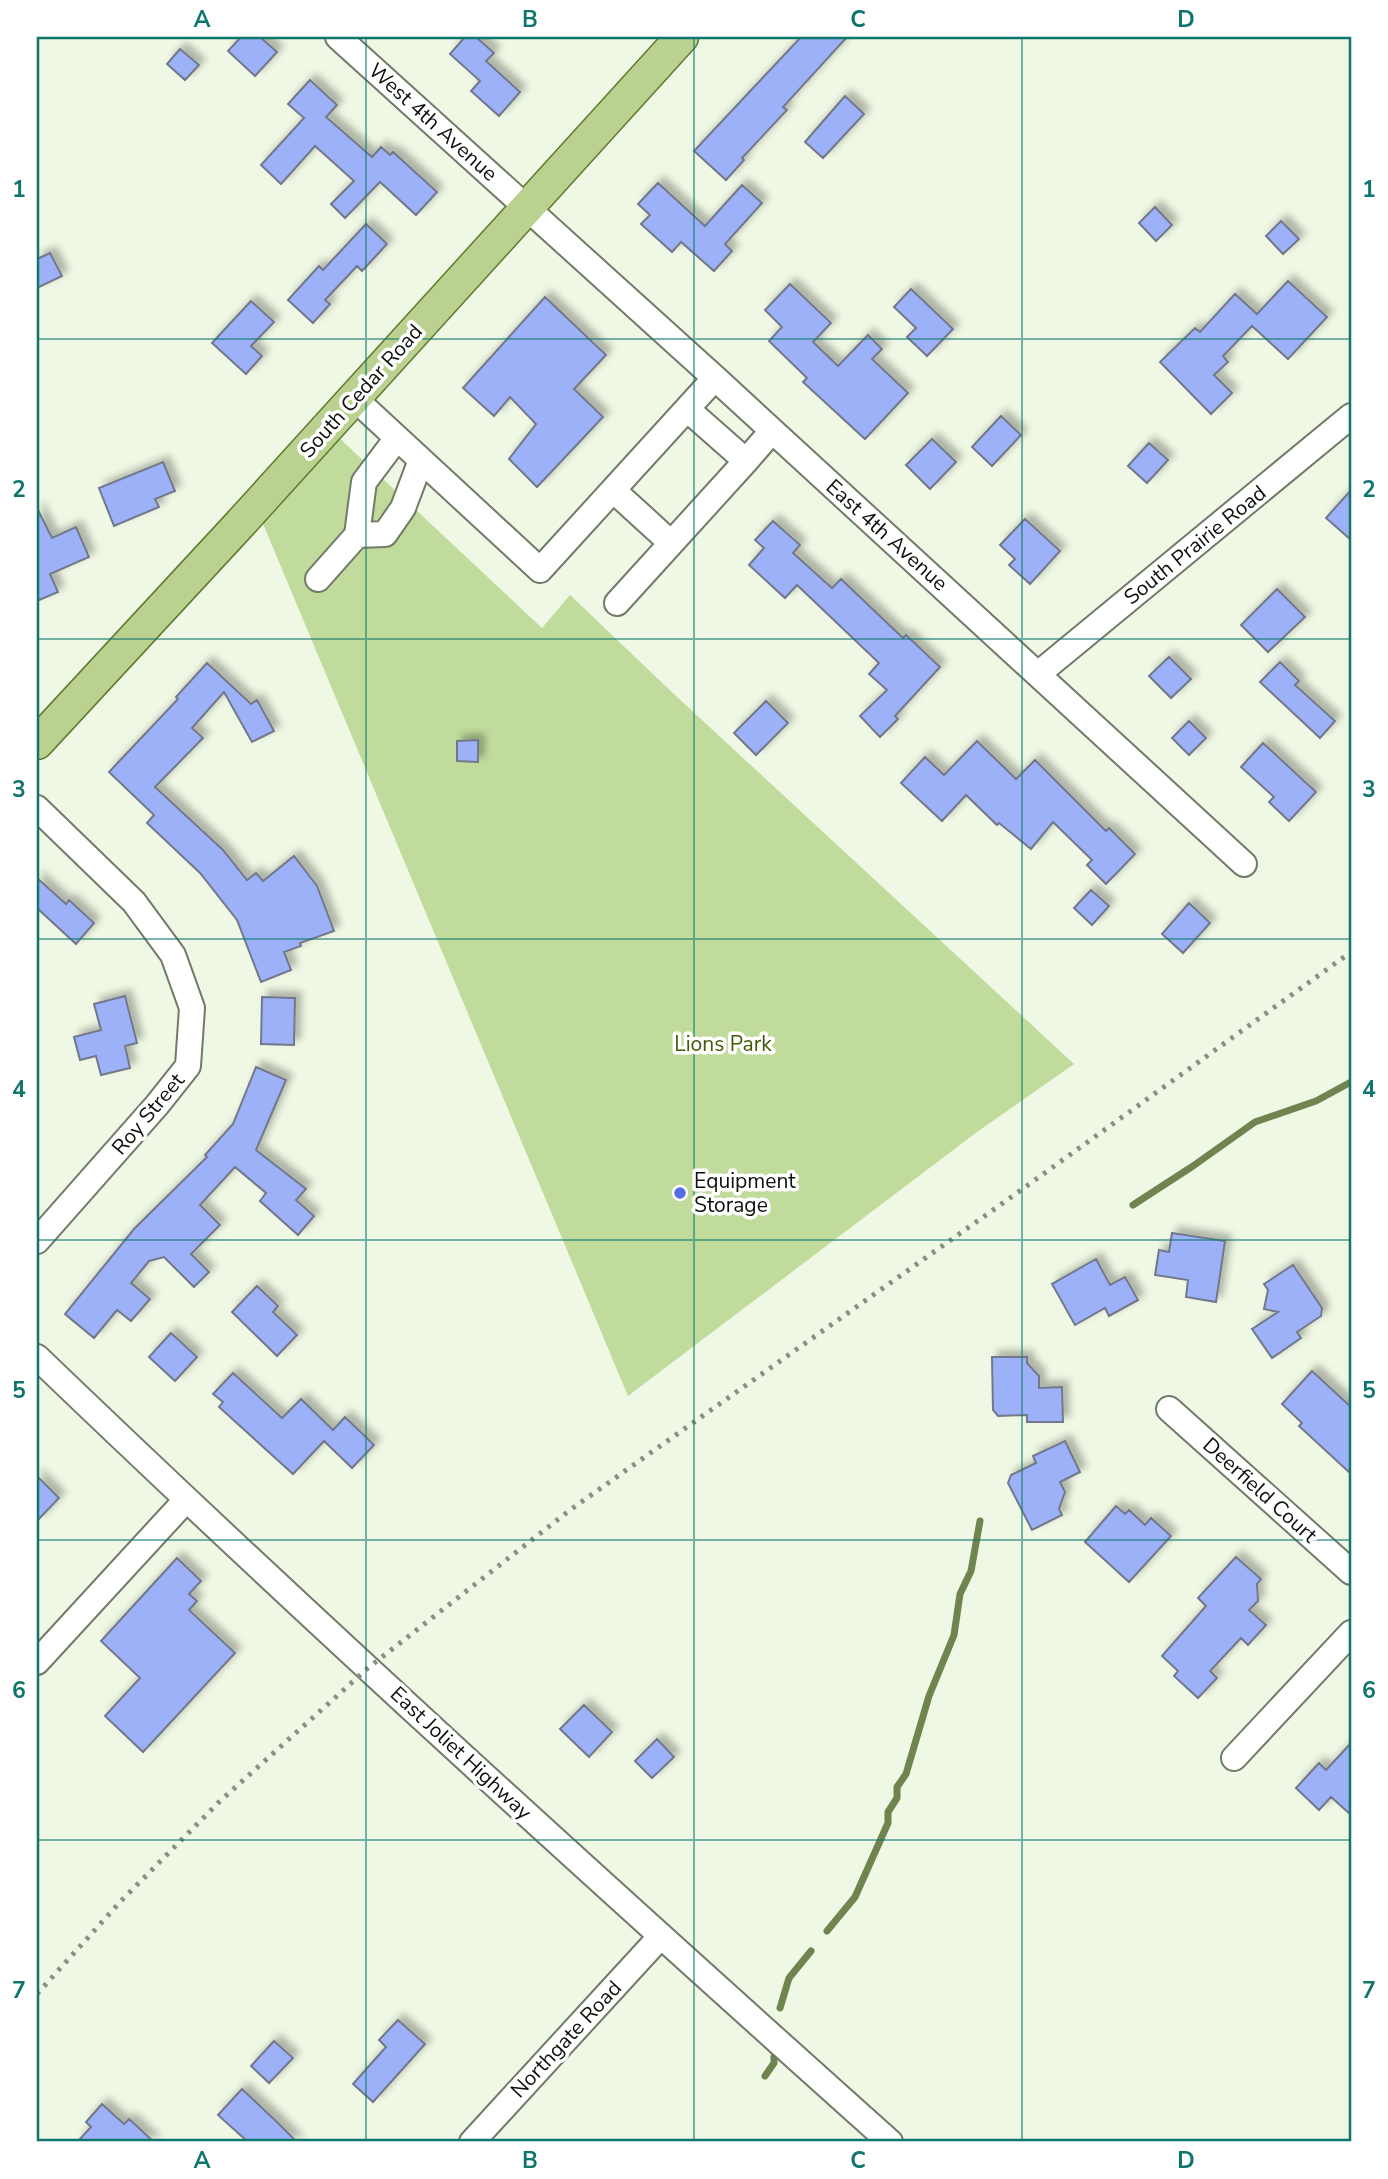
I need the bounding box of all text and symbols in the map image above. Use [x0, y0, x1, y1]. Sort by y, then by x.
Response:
text: A [193, 4, 211, 35]
text: B [522, 4, 538, 35]
text: C [850, 4, 866, 35]
text: D [1177, 4, 1195, 35]
street label: West 4th Avenue [362, 57, 504, 187]
text: 1 [12, 174, 26, 205]
text: 1 [1362, 174, 1376, 205]
street label: South Cedar Road [293, 318, 429, 464]
street label: East 4th Avenue [820, 473, 954, 597]
text: 2 [12, 474, 26, 505]
text: 2 [1362, 474, 1376, 505]
street label: South Prairie Road [1118, 479, 1272, 611]
text: 3 [12, 774, 26, 805]
text: 3 [1362, 774, 1376, 805]
park label: Lions Park [674, 1030, 772, 1058]
street label: Roy Street [106, 1067, 191, 1161]
text: 4 [12, 1074, 26, 1105]
text: 4 [1362, 1074, 1376, 1105]
place label: Equipment Storage [694, 1167, 796, 1219]
marker: Equipment Storage [672, 1185, 688, 1201]
text: 5 [12, 1375, 26, 1406]
text: 5 [1362, 1375, 1376, 1406]
street label: Deerfield Court [1197, 1431, 1324, 1549]
text: 6 [12, 1675, 26, 1706]
text: 6 [1362, 1675, 1376, 1706]
street label: East Joliet Highway [384, 1680, 538, 1826]
street label: Northgate Road [504, 1974, 628, 2104]
text: 7 [12, 1975, 26, 2006]
text: 7 [1362, 1975, 1376, 2006]
text: A [193, 2145, 211, 2176]
text: B [522, 2145, 538, 2176]
text: C [850, 2145, 866, 2176]
text: D [1177, 2145, 1195, 2176]

